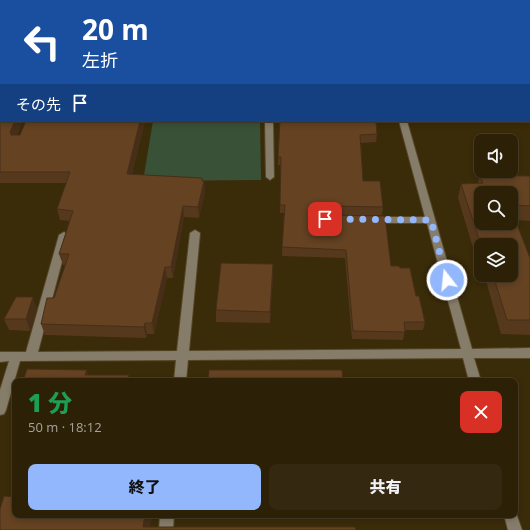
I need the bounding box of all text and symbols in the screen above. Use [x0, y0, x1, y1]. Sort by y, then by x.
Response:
text: 20 m [82, 10, 149, 48]
icon: left [16, 16, 68, 68]
text: 左折 [82, 48, 118, 72]
icon: arrive [69, 92, 91, 114]
text: その先 [16, 94, 61, 114]
map controls [474, 134, 518, 282]
button: sound [474, 134, 518, 178]
button: search [474, 186, 518, 230]
pin [308, 202, 342, 236]
icon: arrive [314, 208, 336, 230]
button: layers [474, 238, 518, 282]
position arrow [426, 259, 468, 301]
text: 1 分 [28, 386, 72, 419]
button: close [460, 391, 502, 433]
text: 50 m · 18:12 [28, 418, 102, 436]
button: 終了 [28, 464, 261, 510]
button: 共有 [269, 464, 502, 510]

